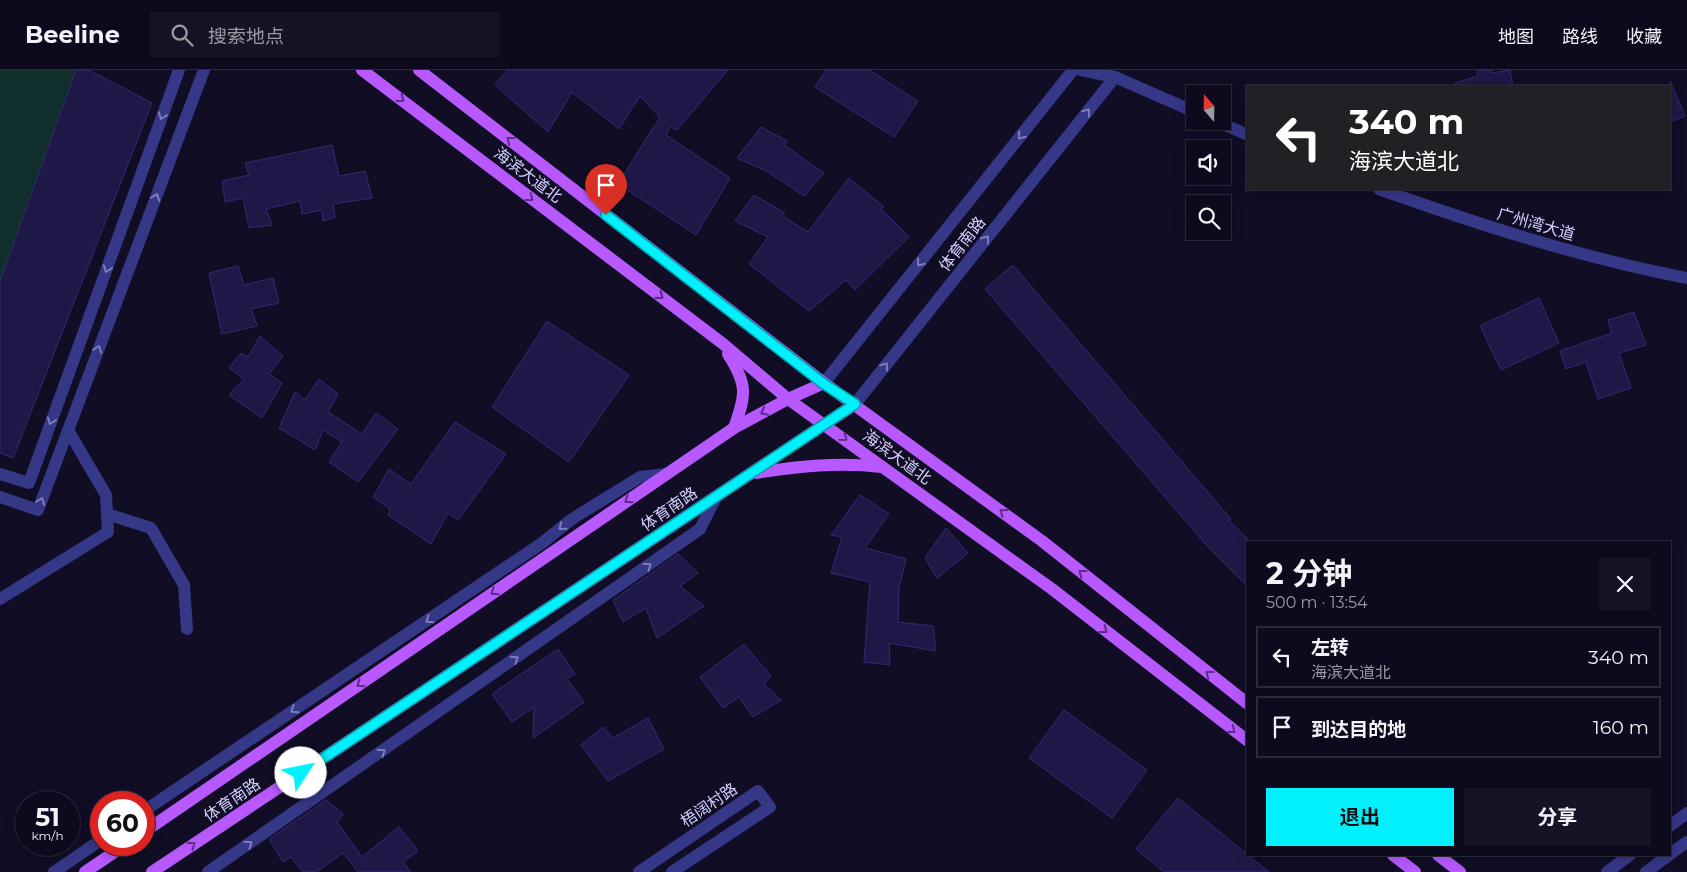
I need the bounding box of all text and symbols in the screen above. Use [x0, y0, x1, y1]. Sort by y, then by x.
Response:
search box [150, 12, 500, 57]
text: Beeline [25, 20, 120, 49]
icon: search [168, 21, 196, 49]
text: 搜索地点 [208, 25, 284, 48]
text: 地图 [1498, 26, 1534, 48]
text: 路线 [1562, 26, 1598, 48]
text: 收藏 [1626, 26, 1662, 48]
north arrow [1186, 85, 1231, 130]
map controls [1186, 85, 1231, 240]
one-way arrow [395, 93, 405, 102]
text: 340 m [1349, 100, 1464, 143]
icon: left [1266, 105, 1331, 170]
one-way arrow [1082, 108, 1091, 117]
one-way arrow [158, 111, 168, 120]
one-way arrow [1018, 130, 1027, 139]
one-way arrow [507, 138, 516, 146]
button: sound [1186, 140, 1231, 185]
street label: 海滨大道北 [490, 143, 566, 207]
text: 海滨大道北 [1349, 148, 1459, 175]
pin [585, 164, 627, 215]
icon: arrive [592, 171, 620, 199]
one-way arrow [524, 192, 533, 200]
one-way arrow [150, 194, 160, 202]
button: search [1186, 195, 1231, 240]
street label: 广州湾大道 [1495, 204, 1577, 244]
street label: 体育南路 [935, 213, 989, 275]
one-way arrow [981, 236, 989, 245]
one-way arrow [918, 257, 926, 266]
one-way arrow [103, 264, 113, 272]
one-way arrow [654, 290, 664, 299]
one-way arrow [92, 346, 102, 354]
one-way arrow [880, 363, 888, 372]
one-way arrow [761, 405, 770, 415]
one-way arrow [47, 417, 57, 425]
street label: 海滨大道北 [859, 426, 935, 488]
one-way arrow [838, 432, 848, 441]
street label: 体育南路 [637, 483, 701, 535]
one-way arrow [624, 494, 634, 503]
one-way arrow [35, 498, 45, 506]
one-way arrow [999, 509, 1009, 518]
one-way arrow [559, 522, 568, 530]
text: 2 分钟 [1266, 555, 1352, 592]
button: close [1599, 558, 1651, 610]
one-way arrow [643, 563, 652, 572]
one-way arrow [1079, 570, 1088, 578]
one-way arrow [490, 586, 500, 595]
text: 500 m · 13:54 [1266, 593, 1368, 612]
one-way arrow [425, 614, 434, 623]
one-way arrow [1099, 624, 1108, 633]
text: 左转 [1311, 636, 1349, 659]
icon: left [1268, 643, 1296, 671]
text: 340 m [1588, 646, 1649, 669]
one-way arrow [509, 656, 519, 665]
text: 海滨大道北 [1311, 663, 1391, 682]
one-way arrow [1206, 671, 1215, 679]
one-way arrow [356, 678, 366, 687]
one-way arrow [290, 704, 299, 714]
icon: arrive [1268, 713, 1296, 741]
text: 160 m [1593, 716, 1649, 739]
text: 到达目的地 [1311, 718, 1406, 741]
one-way arrow [1227, 724, 1236, 733]
position arrow [274, 746, 326, 798]
one-way arrow [376, 749, 386, 758]
street label: 体育南路 [200, 774, 264, 826]
street label: 梧阔村路 [677, 779, 741, 831]
button: 退出 [1266, 788, 1454, 846]
button: 分享 [1464, 788, 1651, 846]
speed limit sign: 60 [90, 791, 155, 856]
text: 51 [35, 802, 60, 832]
text: km/h [31, 828, 64, 843]
one-way arrow [243, 841, 252, 850]
one-way arrow [187, 842, 196, 851]

